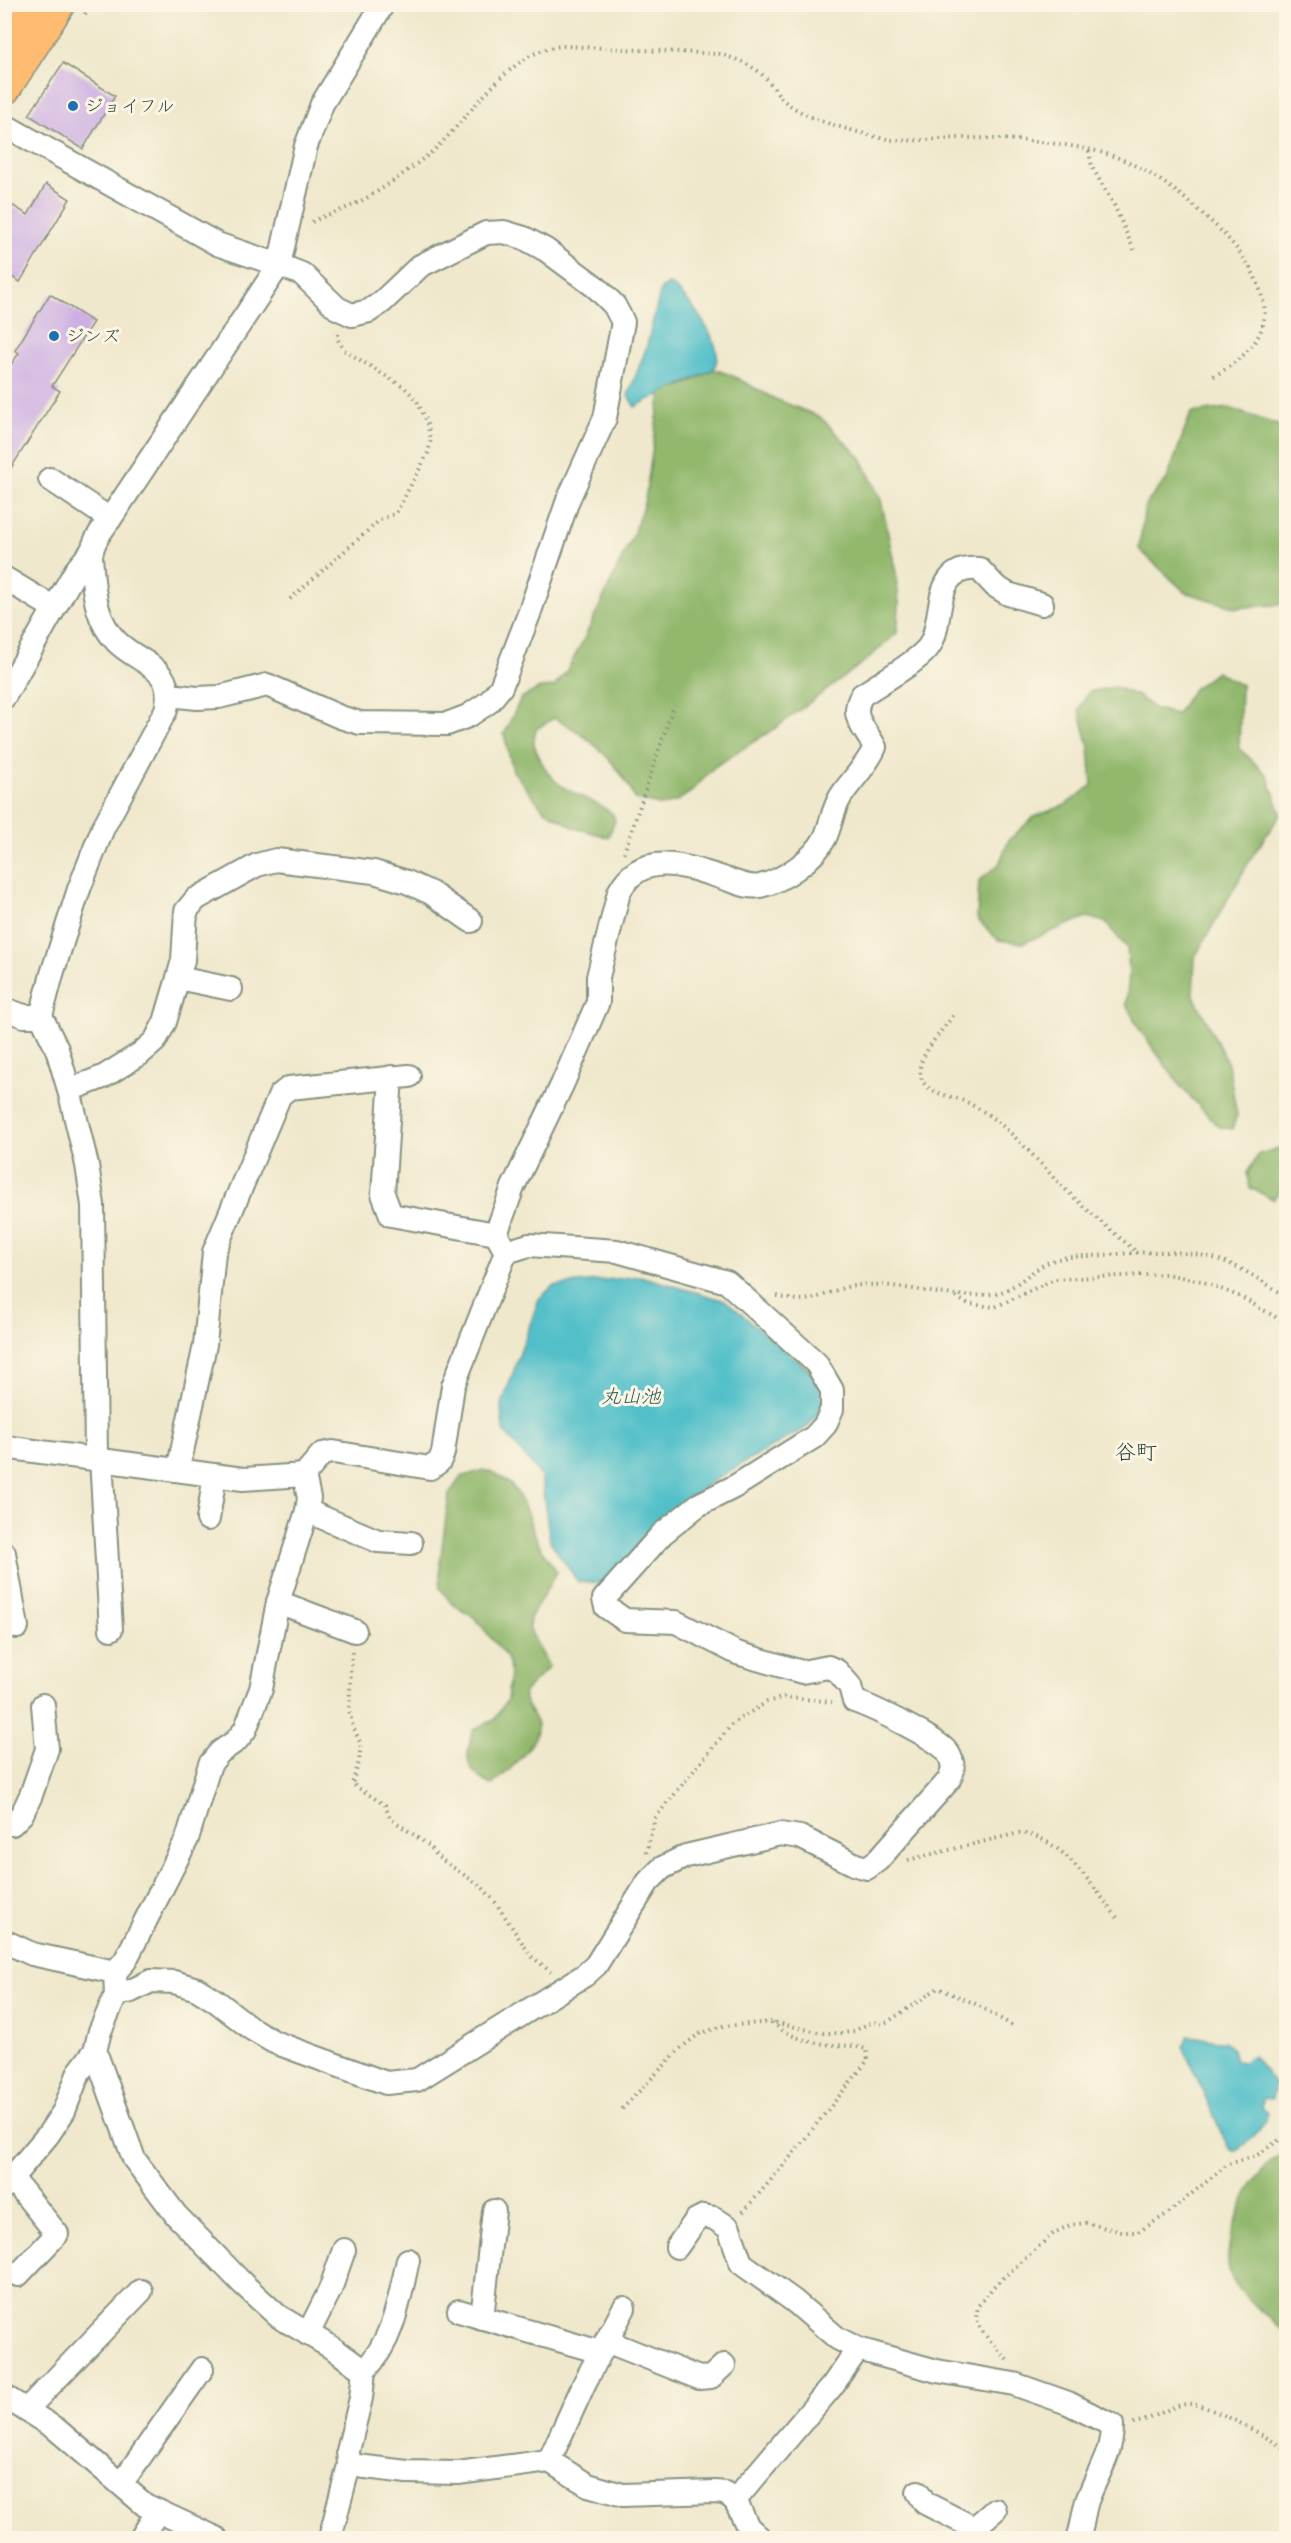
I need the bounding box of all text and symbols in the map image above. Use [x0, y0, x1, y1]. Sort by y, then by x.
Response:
place label: ジョイフル [85, 90, 174, 122]
marker: ジョイフル [66, 99, 80, 113]
place label: ジンズ [66, 320, 120, 352]
marker: ジンズ [47, 329, 61, 343]
water label: 丸山池 [601, 1379, 662, 1414]
district label: 谷町 [1115, 1433, 1157, 1471]

